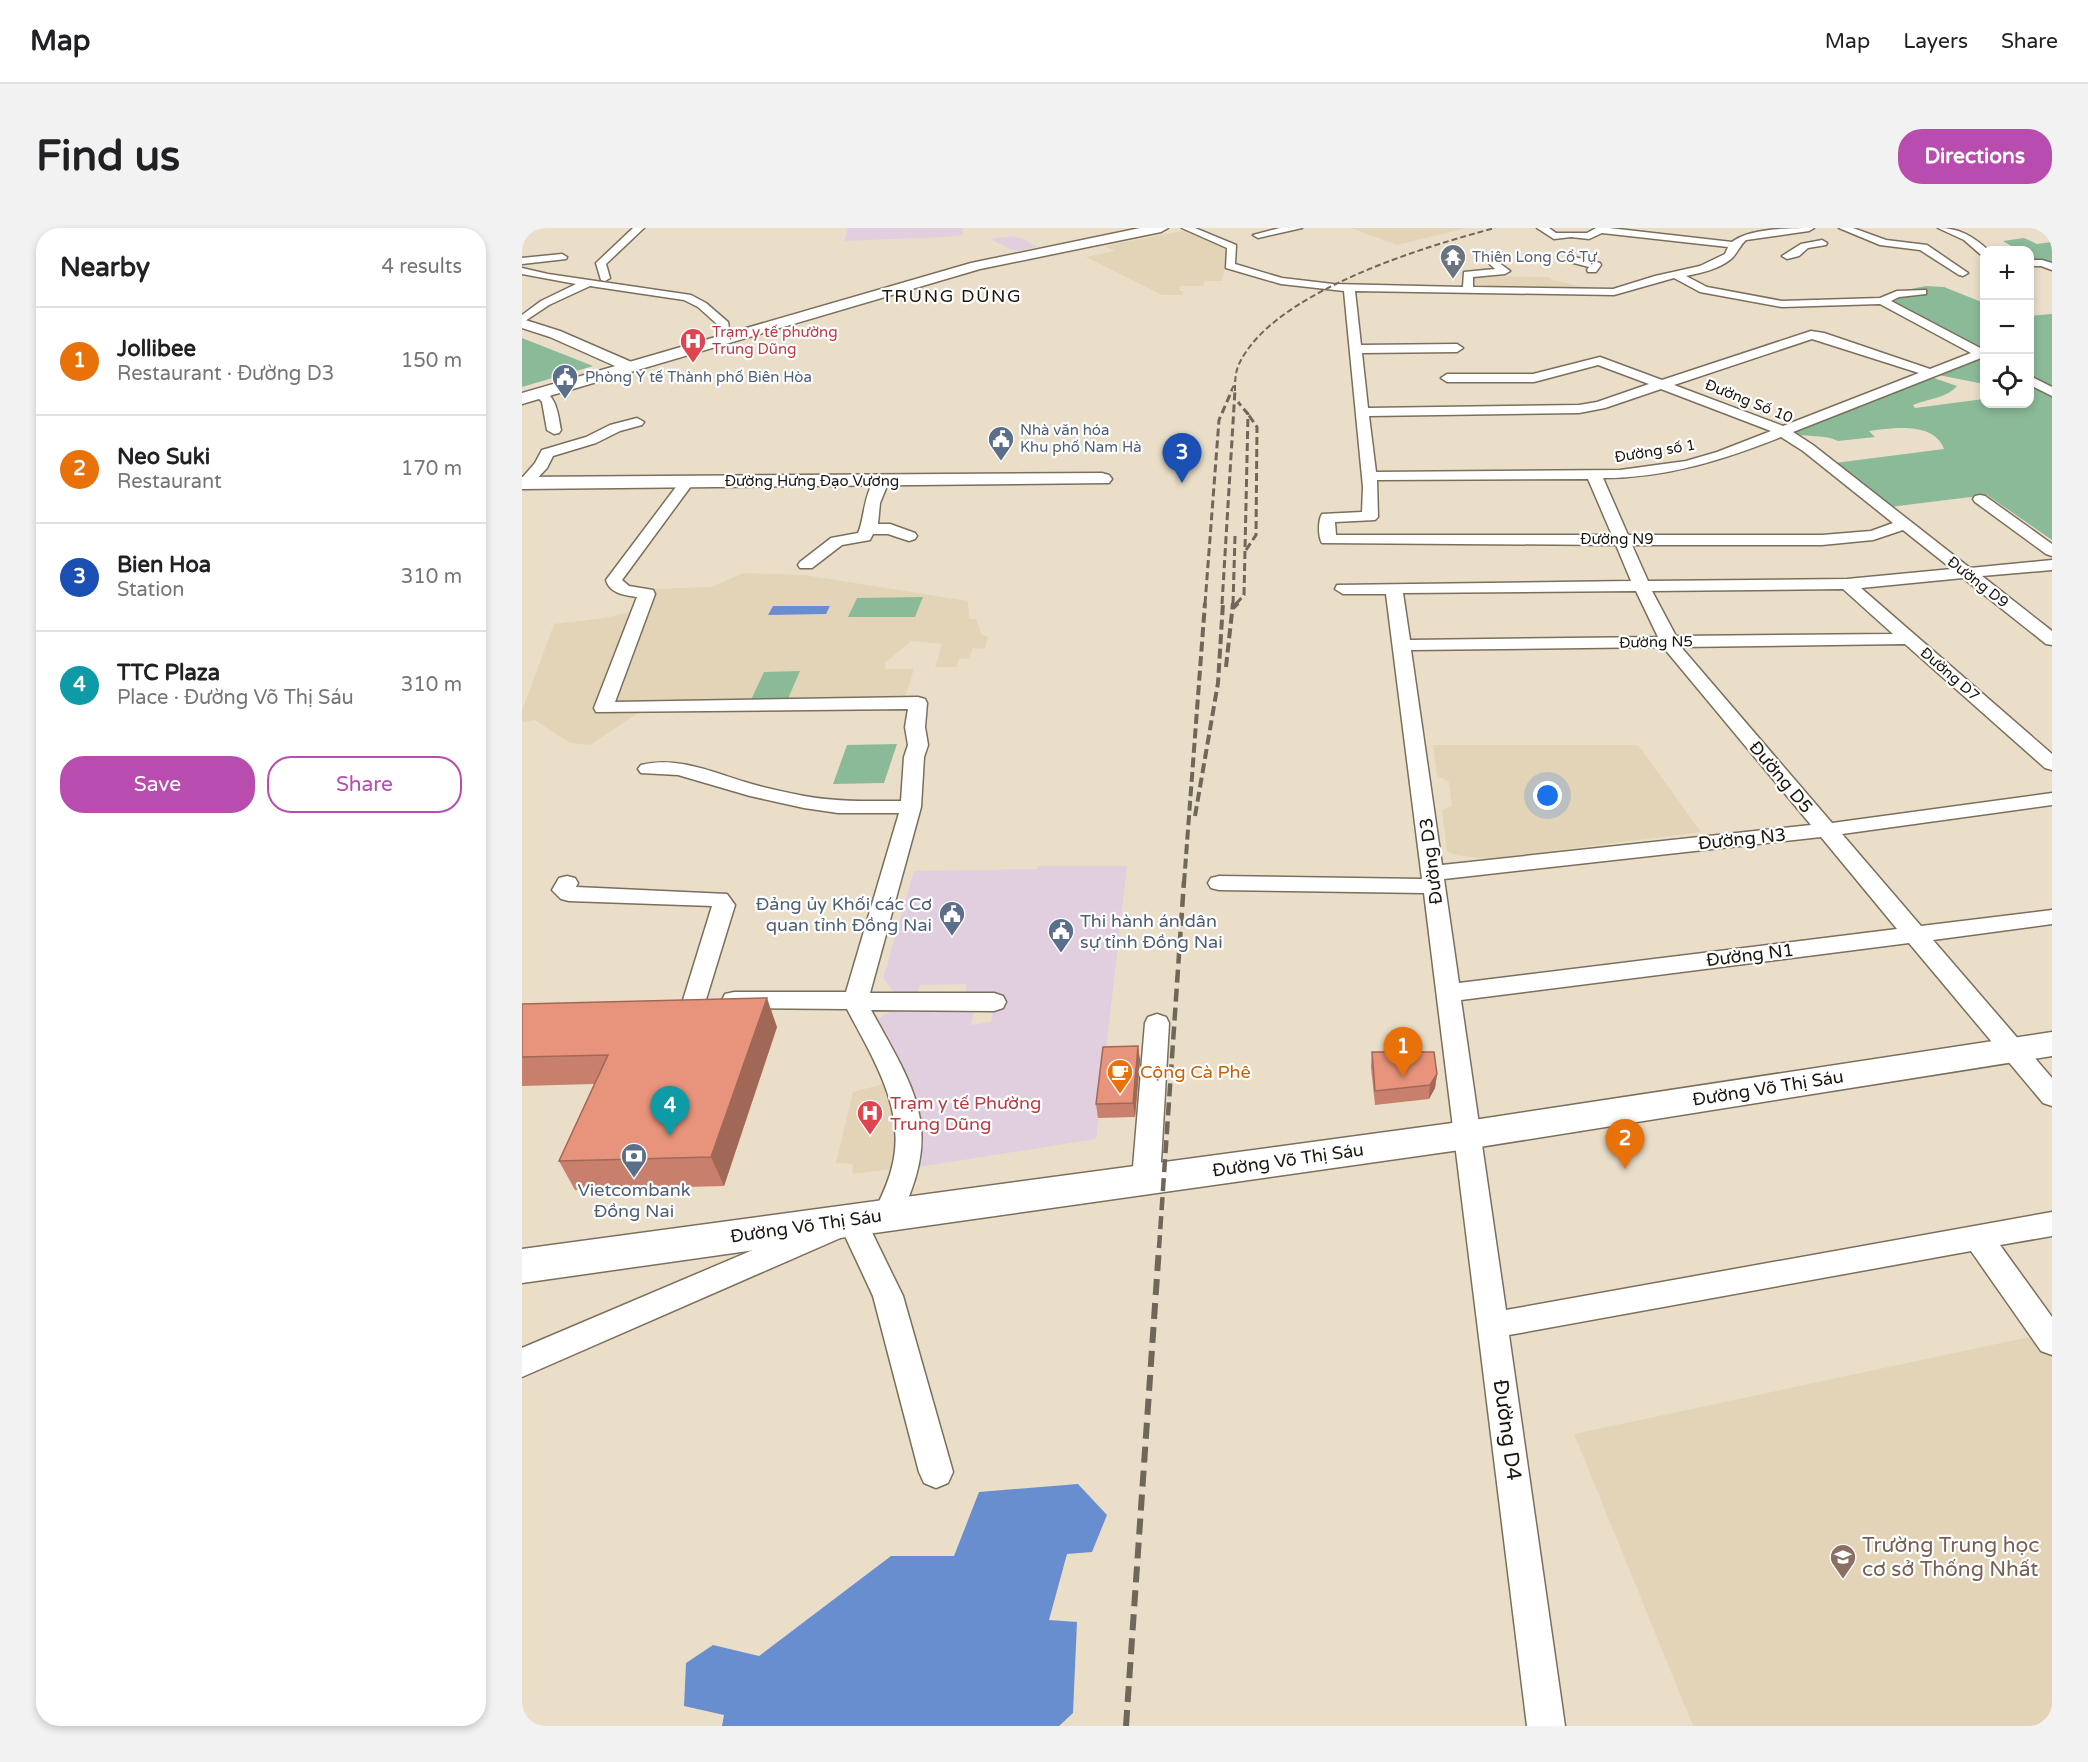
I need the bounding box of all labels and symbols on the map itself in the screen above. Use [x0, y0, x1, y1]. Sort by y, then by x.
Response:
temple icon: Thiên Long Cổ Tự [1438, 242, 1468, 280]
place label: Thiên Long Cổ Tự [1472, 248, 1598, 266]
district label: TRUNG DŨNG [882, 285, 1022, 307]
place label: Trạm y tế phường Trung Dũng [712, 323, 838, 358]
hospital icon: Trạm y tế phường Trung Dũng [678, 326, 708, 364]
public building icon: Phòng Y tế Thành phố Biên Hòa [550, 362, 580, 400]
place label: Phòng Y tế Thành phố Biên Hòa [585, 368, 812, 386]
street label: Đường Số 10 [1702, 375, 1796, 427]
place label: Nhà văn hóa Khu phố Nam Hà [1020, 421, 1142, 456]
public building icon: Nhà văn hóa Khu phố Nam Hà [986, 424, 1016, 462]
pin: 3 [1162, 434, 1202, 483]
street label: Đường số 1 [1613, 436, 1697, 466]
street label: Đường Hưng Đạo Vương [725, 472, 899, 490]
street label: Đường N9 [1580, 530, 1654, 548]
street label: Đường D9 [1944, 552, 2012, 612]
street label: Đường N5 [1619, 632, 1693, 652]
street label: Đường D7 [1917, 643, 1983, 705]
street label: Đường D5 [1744, 736, 1818, 818]
your location [1533, 781, 1562, 810]
street label: Đường D3 [1415, 816, 1447, 906]
street label: Đường N3 [1697, 823, 1787, 855]
place label: Đảng ủy Khối các Cơ quan tỉnh Đồng Nai [756, 893, 932, 936]
public building icon: Đảng ủy Khối các Cơ quan tỉnh Đồng Nai [937, 899, 967, 937]
place label: Thi hành án dân sự tỉnh Đồng Nai [1080, 910, 1223, 953]
public building icon: Thi hành án dân sự tỉnh Đồng Nai [1046, 916, 1076, 954]
street label: Đường N1 [1705, 939, 1795, 971]
pin: 1 [1384, 1028, 1422, 1077]
cafe icon: Cộng Cà Phê [1105, 1057, 1135, 1095]
place label: Cộng Cà Phê [1140, 1061, 1251, 1083]
street label: Đường Võ Thị Sáu [1691, 1065, 1845, 1111]
pin: 4 [650, 1086, 690, 1136]
place label: Trạm y tế Phường Trung Dũng [890, 1092, 1041, 1135]
hospital icon: Trạm y tế Phường Trung Dũng [855, 1098, 885, 1136]
pin: 2 [1606, 1120, 1644, 1169]
street label: Đường Võ Thị Sáu [1211, 1138, 1365, 1182]
bank icon: Vietcombank Đồng Nai [619, 1141, 649, 1179]
place label: Vietcombank Đồng Nai [578, 1179, 691, 1222]
street label: Đường Võ Thị Sáu [729, 1204, 883, 1248]
street label: Đường D4 [1488, 1378, 1526, 1482]
place label: Trường Trung học cơ sở Thống Nhất [1862, 1533, 2039, 1582]
school or university icon: Trường Trung học cơ sở Thống Nhất [1828, 1542, 1858, 1580]

